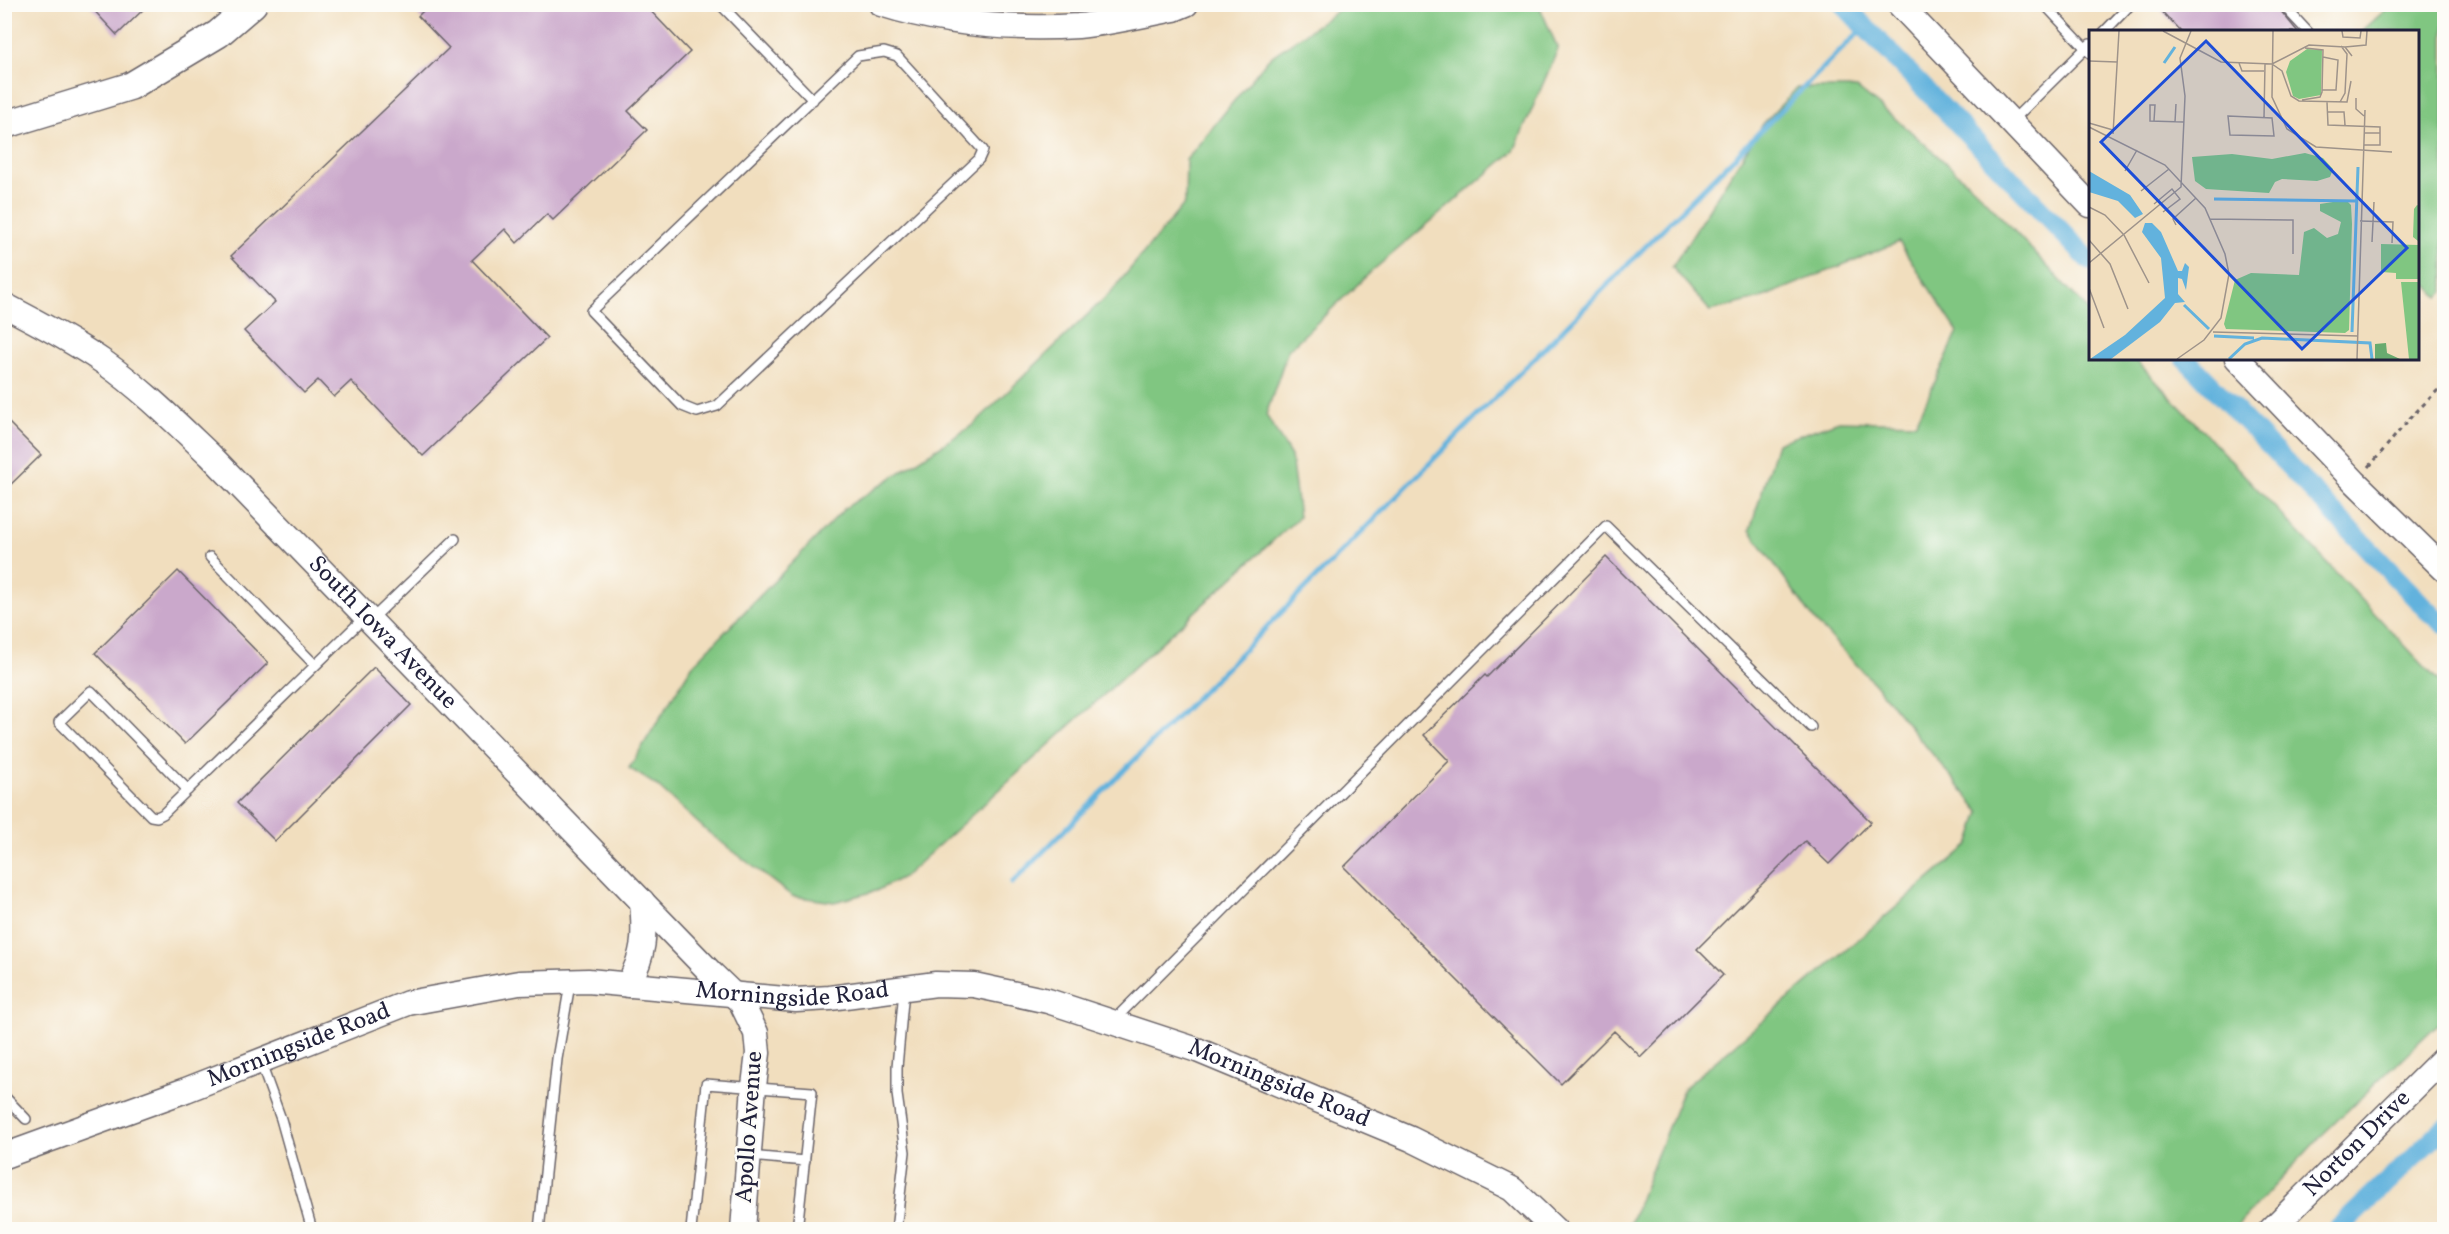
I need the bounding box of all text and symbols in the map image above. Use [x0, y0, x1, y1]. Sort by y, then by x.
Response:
inset map [2089, 30, 2419, 360]
street label: South Iowa Avenue [300, 549, 465, 718]
street label: Morningside Road [694, 973, 891, 1017]
street label: Morningside Road [202, 994, 396, 1097]
street label: Morningside Road [1183, 1031, 1375, 1137]
street label: Apollo Avenue [728, 1050, 772, 1204]
street label: Norton Drive [2296, 1083, 2419, 1205]

